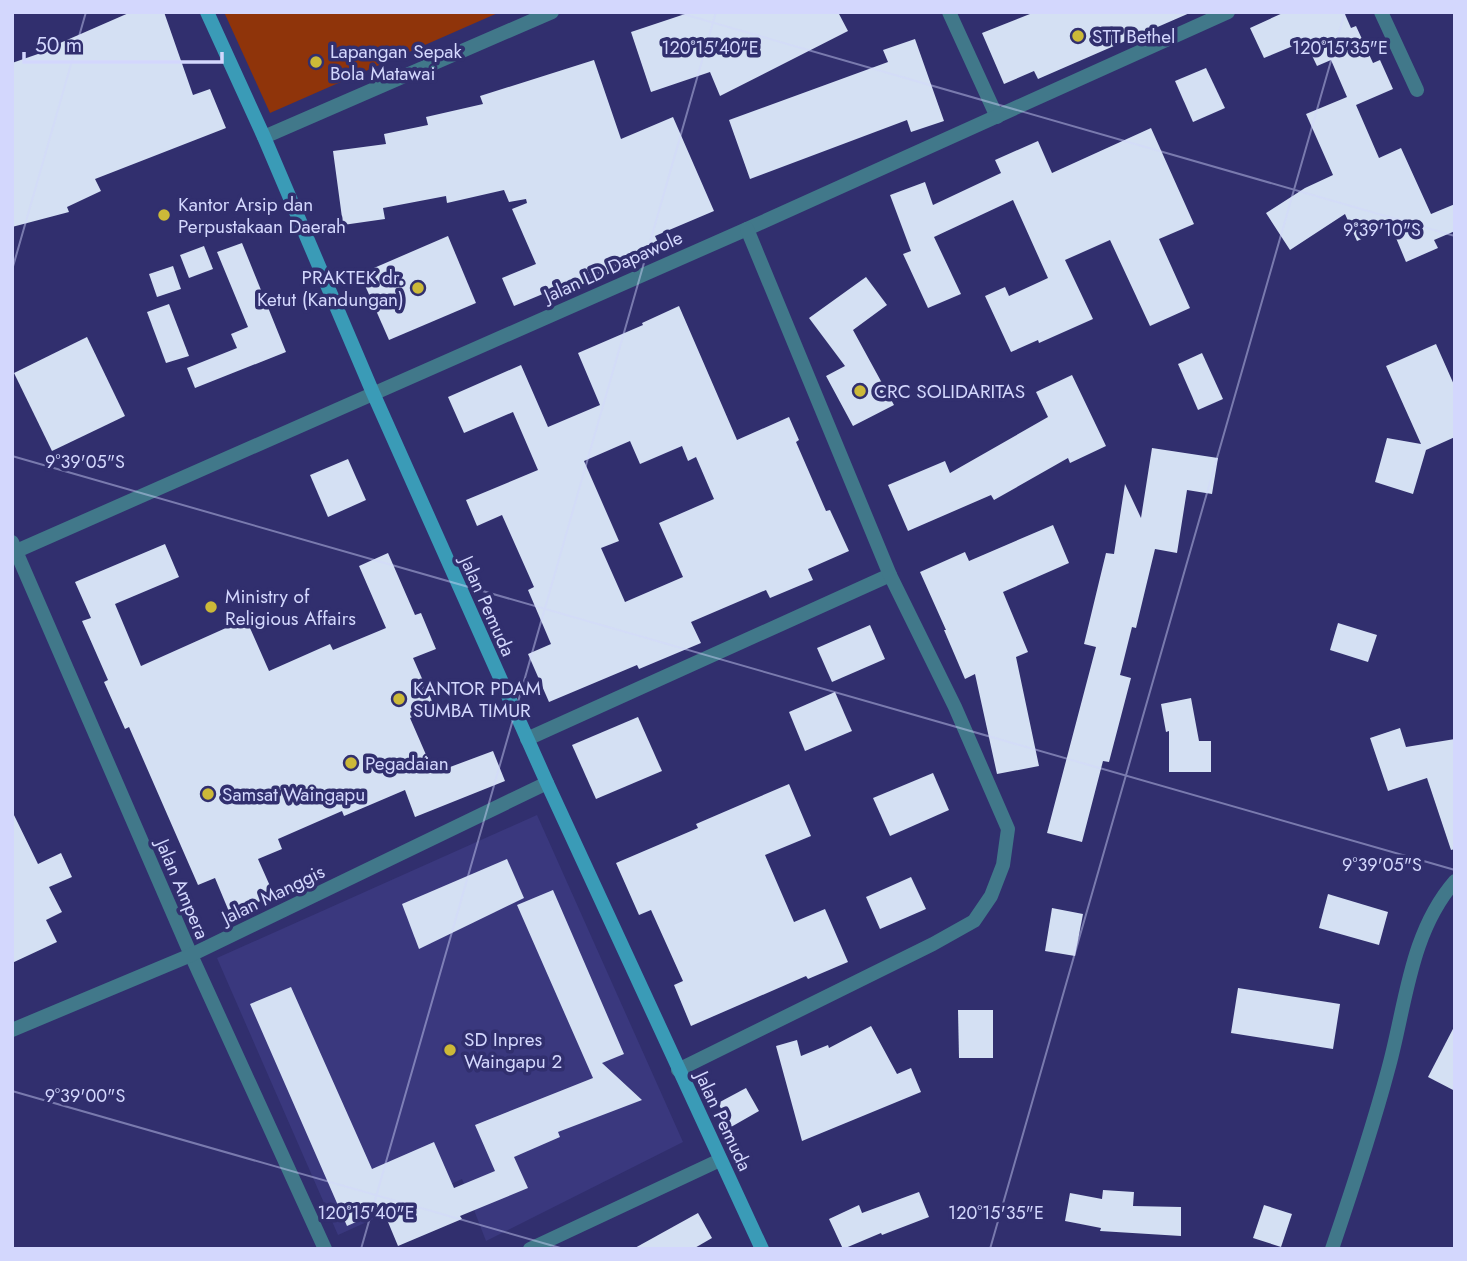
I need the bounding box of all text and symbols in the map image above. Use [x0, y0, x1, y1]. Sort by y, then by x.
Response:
scale bar [24, 21, 222, 65]
place label: STT Bethel [1092, 23, 1175, 50]
marker: STT Bethel [1070, 28, 1086, 44]
text: 50 m [35, 30, 82, 60]
text: 120°15'40"E [661, 35, 759, 61]
text: 120°15'35"E [1292, 35, 1388, 61]
place label: Lapangan Sepak Bola Matawai [330, 38, 462, 87]
marker: Lapangan Sepak Bola Matawai [308, 54, 324, 70]
place label: Kantor Arsip dan Perpustakaan Daerah [178, 191, 346, 240]
marker: Kantor Arsip dan Perpustakaan Daerah [156, 207, 172, 223]
text: 9°39'10"S [1343, 217, 1421, 243]
street label: Jalan LD Dapawole [537, 224, 687, 310]
place label: PRAKTEK dr. Ketut (Kandungan) [257, 264, 404, 313]
marker: PRAKTEK dr. Ketut (Kandungan) [410, 280, 426, 296]
place label: CRC SOLIDARITAS [874, 378, 1025, 405]
marker: CRC SOLIDARITAS [852, 383, 868, 399]
text: 9°39'05"S [45, 449, 125, 475]
street label: Jalan Pemuda [452, 549, 522, 661]
place label: Ministry of Religious Affairs [225, 583, 356, 632]
marker: Ministry of Religious Affairs [203, 599, 219, 615]
place label: KANTOR PDAM SUMBA TIMUR [413, 675, 541, 724]
marker: KANTOR PDAM SUMBA TIMUR [391, 691, 407, 707]
place label: Pegadaian [365, 750, 449, 777]
marker: Pegadaian [343, 755, 359, 771]
place label: Samsat Waingapu [222, 781, 365, 808]
marker: Samsat Waingapu [200, 786, 216, 802]
street label: Jalan Ampera [148, 832, 216, 943]
text: 9°39'05"S [1342, 852, 1422, 878]
street label: Jalan Manggis [214, 858, 330, 932]
place label: SD Inpres Waingapu 2 [464, 1026, 562, 1075]
marker: SD Inpres Waingapu 2 [442, 1042, 458, 1058]
street label: Jalan Pemuda [687, 1064, 758, 1176]
text: 9°39'00"S [45, 1083, 125, 1109]
text: 120°15'40"E [317, 1200, 415, 1226]
text: 120°15'35"E [948, 1200, 1044, 1226]

